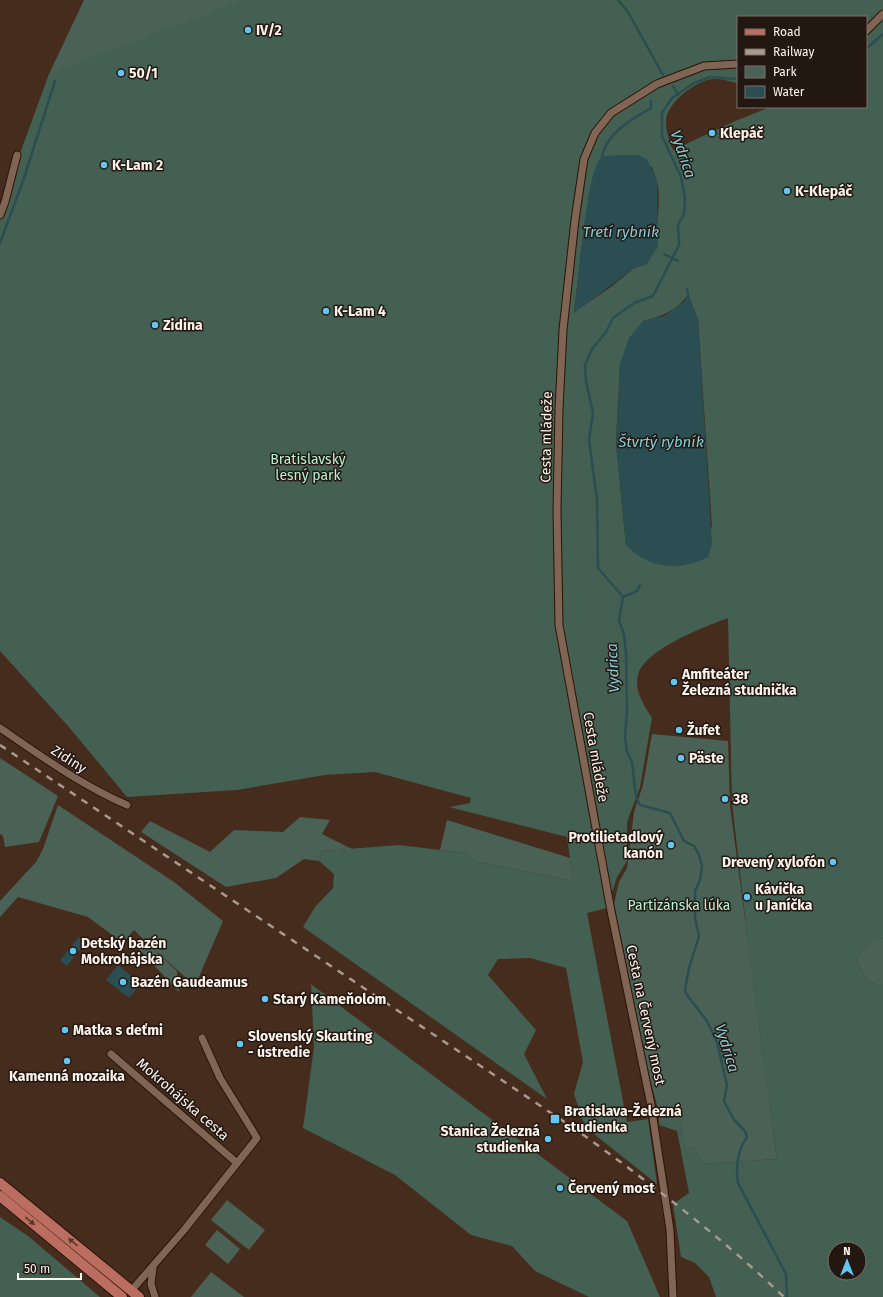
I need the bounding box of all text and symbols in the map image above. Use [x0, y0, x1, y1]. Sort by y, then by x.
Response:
legend [737, 16, 867, 108]
place label: IV/2 [256, 22, 282, 39]
marker: IV/2 [243, 25, 253, 35]
text: Road [773, 25, 801, 39]
text: Railway [773, 45, 814, 59]
place label: 50/1 [129, 65, 158, 82]
text: Park [773, 65, 797, 79]
marker: 50/1 [116, 68, 126, 78]
text: Water [773, 85, 805, 99]
place label: Klepáč [720, 125, 764, 142]
water label: Vydrica [666, 128, 700, 180]
marker: Klepáč [707, 128, 717, 138]
place label: K-Lam 2 [112, 157, 163, 174]
marker: K-Lam 2 [99, 160, 109, 170]
place label: K-Klepáč [795, 183, 853, 200]
marker: K-Klepáč [782, 186, 792, 196]
water label: Tretí rybník [583, 223, 659, 241]
place label: K-Lam 4 [334, 303, 386, 320]
marker: K-Lam 4 [321, 306, 331, 316]
place label: Zidina [163, 317, 203, 334]
marker: Zidina [150, 320, 160, 330]
street label: Cesta mládeže [537, 391, 556, 483]
water label: Štvrtý rybník [617, 433, 704, 451]
park label: Bratislavský lesný park [270, 451, 346, 484]
water label: Vydrica [603, 643, 623, 693]
place label: Amfiteáter Železná studnička [681, 666, 797, 699]
marker: Amfiteáter Železná studnička [669, 677, 679, 687]
street label: Cesta mládeže [579, 711, 612, 803]
place label: Žufet [687, 721, 721, 739]
marker: Žufet [674, 725, 684, 735]
street label: Zidiny [48, 742, 90, 777]
place label: Päste [689, 750, 724, 767]
marker: Päste [676, 753, 686, 763]
place label: 38 [732, 791, 748, 808]
marker: 38 [720, 794, 730, 804]
place label: Protilietadlový kanón [568, 829, 664, 862]
marker: Protilietadlový kanón [666, 840, 676, 850]
place label: Drevený xylofón [722, 854, 825, 871]
marker: Drevený xylofón [828, 857, 838, 867]
place label: Kávička u Janíčka [755, 881, 813, 914]
marker: Kávička u Janíčka [742, 892, 752, 902]
park label: Partizánska lúka [628, 897, 730, 914]
place label: Detský bazén Mokrohájska [81, 935, 166, 968]
street label: Cesta na Červený most [622, 943, 670, 1088]
marker: Detský bazén Mokrohájska [68, 946, 78, 956]
place label: Bazén Gaudeamus [131, 974, 248, 991]
marker: Bazén Gaudeamus [118, 977, 128, 987]
place label: Starý Kameňolom [273, 991, 387, 1008]
marker: Starý Kameňolom [260, 994, 270, 1004]
place label: Matka s deťmi [73, 1022, 163, 1039]
water label: Vydrica [711, 1022, 743, 1074]
marker: Matka s deťmi [60, 1025, 70, 1035]
place label: Slovenský Skauting - ústredie [248, 1028, 373, 1061]
marker: Slovenský Skauting - ústredie [235, 1039, 245, 1049]
street label: Mokrohájska cesta [133, 1055, 232, 1144]
marker: Kamenná mozaika [62, 1056, 72, 1066]
place label: Kamenná mozaika [9, 1068, 125, 1085]
place label: Bratislava-Železná studienka [564, 1102, 682, 1136]
marker: Bratislava-Železná studienka [549, 1113, 561, 1125]
place label: Stanica Železná studienka [441, 1122, 540, 1156]
marker: Stanica Železná studienka [543, 1134, 553, 1144]
place label: Červený most [568, 1179, 655, 1197]
marker: Červený most [555, 1183, 565, 1193]
one-way arrow [25, 1217, 35, 1226]
one-way arrow [67, 1238, 78, 1247]
north arrow [827, 1241, 867, 1281]
text: N [843, 1245, 851, 1258]
scale bar [18, 1255, 81, 1281]
text: 50 m [24, 1262, 50, 1276]

